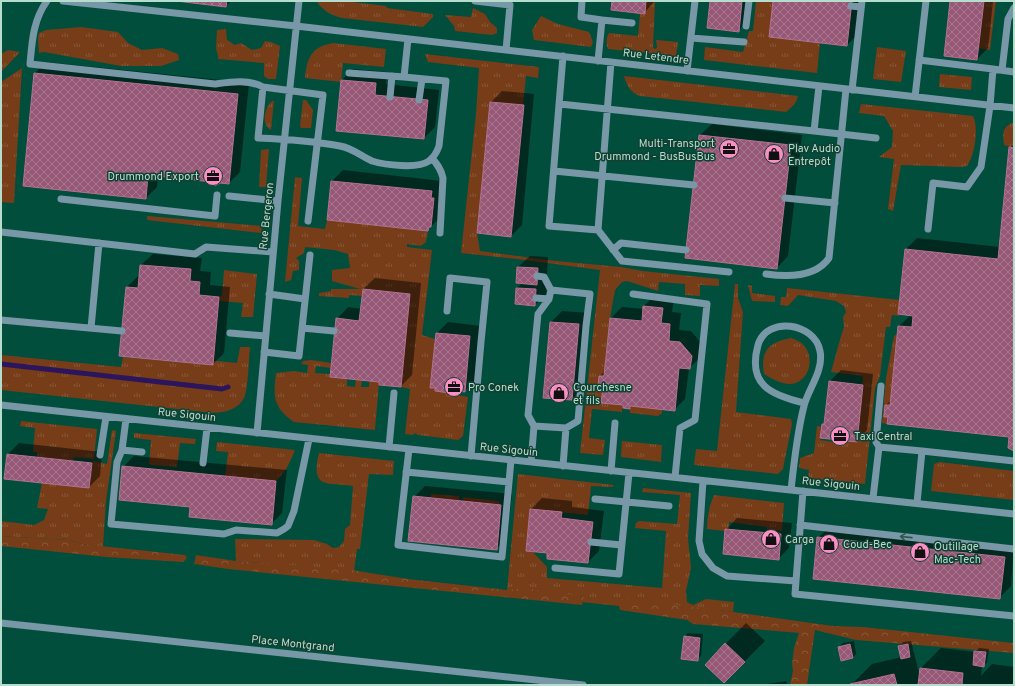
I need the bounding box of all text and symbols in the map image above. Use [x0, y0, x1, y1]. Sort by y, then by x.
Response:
street label: Rue Letendre [622, 46, 690, 68]
place label: Multi-Transport Drummond - BusBusBus [594, 137, 715, 164]
office icon: Multi-Transport Drummond - BusBusBus [718, 138, 740, 160]
place label: Plav Audio Entrepôt [788, 142, 840, 169]
shop icon: Plav Audio Entrepôt [763, 143, 785, 165]
office icon: Drummond Export [202, 165, 224, 187]
place label: Drummond Export [107, 170, 199, 184]
street label: Rue Bergeron [257, 182, 277, 250]
office icon: Pro Conek [443, 376, 465, 398]
place label: Pro Conek [468, 381, 519, 395]
place label: Courchesne et fils [573, 381, 632, 408]
shop icon: Courchesne et fils [548, 382, 570, 404]
street label: Rue Sigouin [157, 405, 217, 425]
office icon: Taxi Central [829, 425, 851, 447]
place label: Taxi Central [854, 430, 912, 444]
street label: Rue Sigouin [479, 440, 539, 460]
street label: Rue Sigouin [801, 474, 861, 494]
shop icon: Carga [760, 528, 782, 550]
place label: Carga [785, 533, 814, 547]
shop icon: Coud-Bec [818, 533, 840, 555]
one-way arrow [900, 533, 913, 541]
place label: Coud-Bec [843, 538, 892, 552]
place label: Outillage Mac-Tech [934, 540, 981, 567]
shop icon: Outillage Mac-Tech [909, 541, 931, 563]
street label: Place Montgrand [251, 633, 335, 655]

